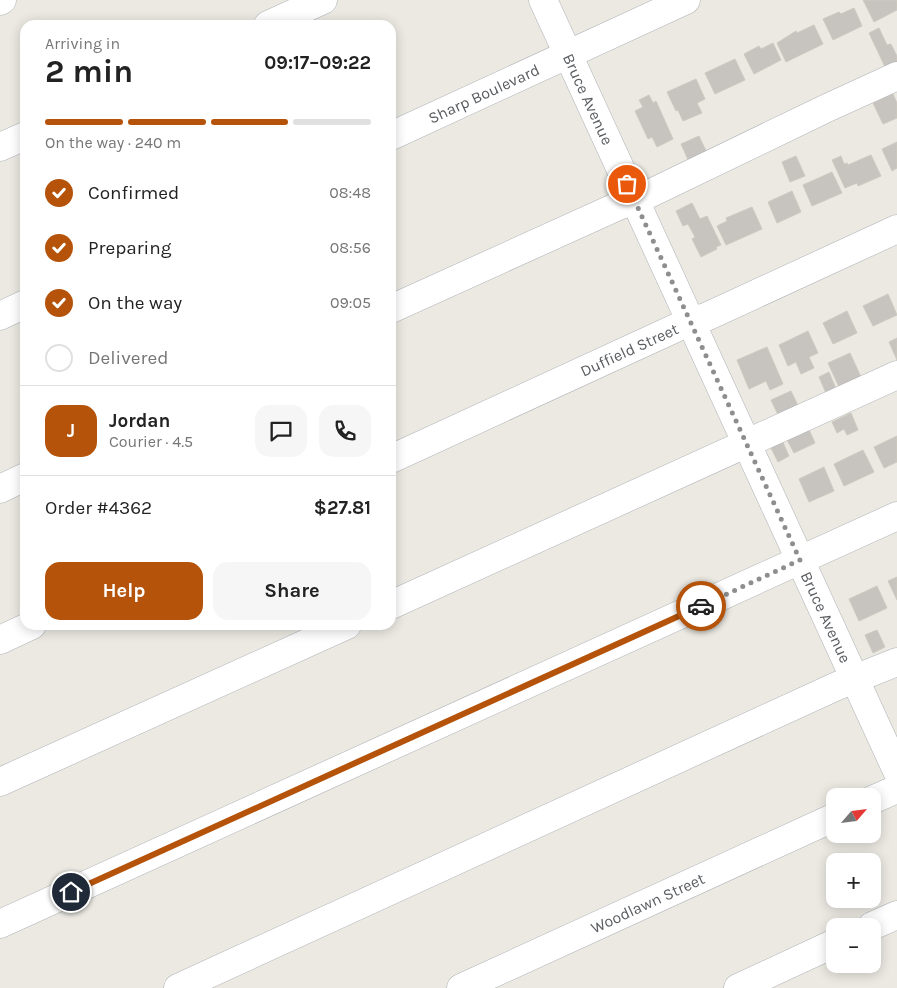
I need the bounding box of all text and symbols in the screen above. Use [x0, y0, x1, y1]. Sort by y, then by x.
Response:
text: Arriving in [45, 34, 120, 53]
street label: Bruce Avenue [559, 51, 617, 148]
text: 09:17–09:22 [264, 52, 371, 74]
text: 2 min [45, 53, 133, 90]
street label: Sharp Boulevard [425, 60, 542, 128]
text: On the way · 240 m [45, 133, 181, 152]
pin [606, 163, 648, 205]
icon: bag [613, 170, 641, 198]
icon: check [45, 179, 73, 207]
text: Confirmed [88, 182, 179, 204]
text: 08:48 [329, 183, 371, 202]
icon: check [45, 234, 73, 262]
text: Preparing [88, 237, 171, 259]
text: 08:56 [330, 238, 371, 257]
icon: check [45, 289, 73, 317]
text: On the way [88, 292, 182, 314]
text: 09:05 [330, 293, 371, 312]
street label: Duffield Street [577, 319, 681, 381]
text: Delivered [88, 347, 168, 369]
button: chat [255, 405, 307, 457]
button: phone [319, 405, 371, 457]
text: Jordan [109, 410, 170, 432]
text: J [67, 420, 75, 442]
text: Courier · 4.5 [109, 432, 193, 451]
text: Order #4362 [45, 497, 152, 519]
text: $27.81 [314, 497, 371, 519]
button: Help [45, 562, 203, 620]
button: Share [213, 562, 371, 620]
street label: Bruce Avenue [797, 569, 855, 666]
courier [676, 581, 726, 631]
icon: car [687, 592, 715, 620]
north arrow [826, 788, 881, 842]
map controls [826, 788, 881, 973]
button: + [826, 853, 881, 908]
street label: Woodlawn Street [588, 869, 708, 937]
pin [50, 871, 92, 913]
icon: home [57, 878, 85, 906]
button: − [826, 918, 881, 973]

